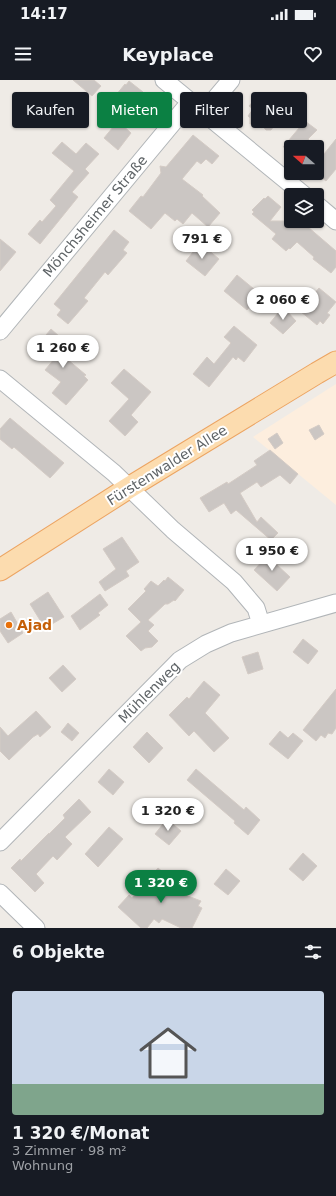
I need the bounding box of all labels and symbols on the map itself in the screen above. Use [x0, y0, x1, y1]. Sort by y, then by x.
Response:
north arrow [284, 140, 324, 180]
street label: Mönchsheimer Straße [40, 152, 150, 280]
pin: 791 € [174, 226, 230, 260]
pin: 2 060 € [246, 287, 320, 321]
pin: 1 260 € [26, 335, 100, 369]
street label: Fürstenwalder Allee [104, 422, 230, 508]
pin: 1 950 € [235, 538, 309, 572]
place label: Ajad [17, 617, 52, 633]
marker: Ajad [4, 620, 14, 630]
street label: Mühlenweg [115, 658, 183, 726]
pin: 1 320 € [131, 798, 205, 832]
pin: 1 320 € [124, 870, 198, 904]

